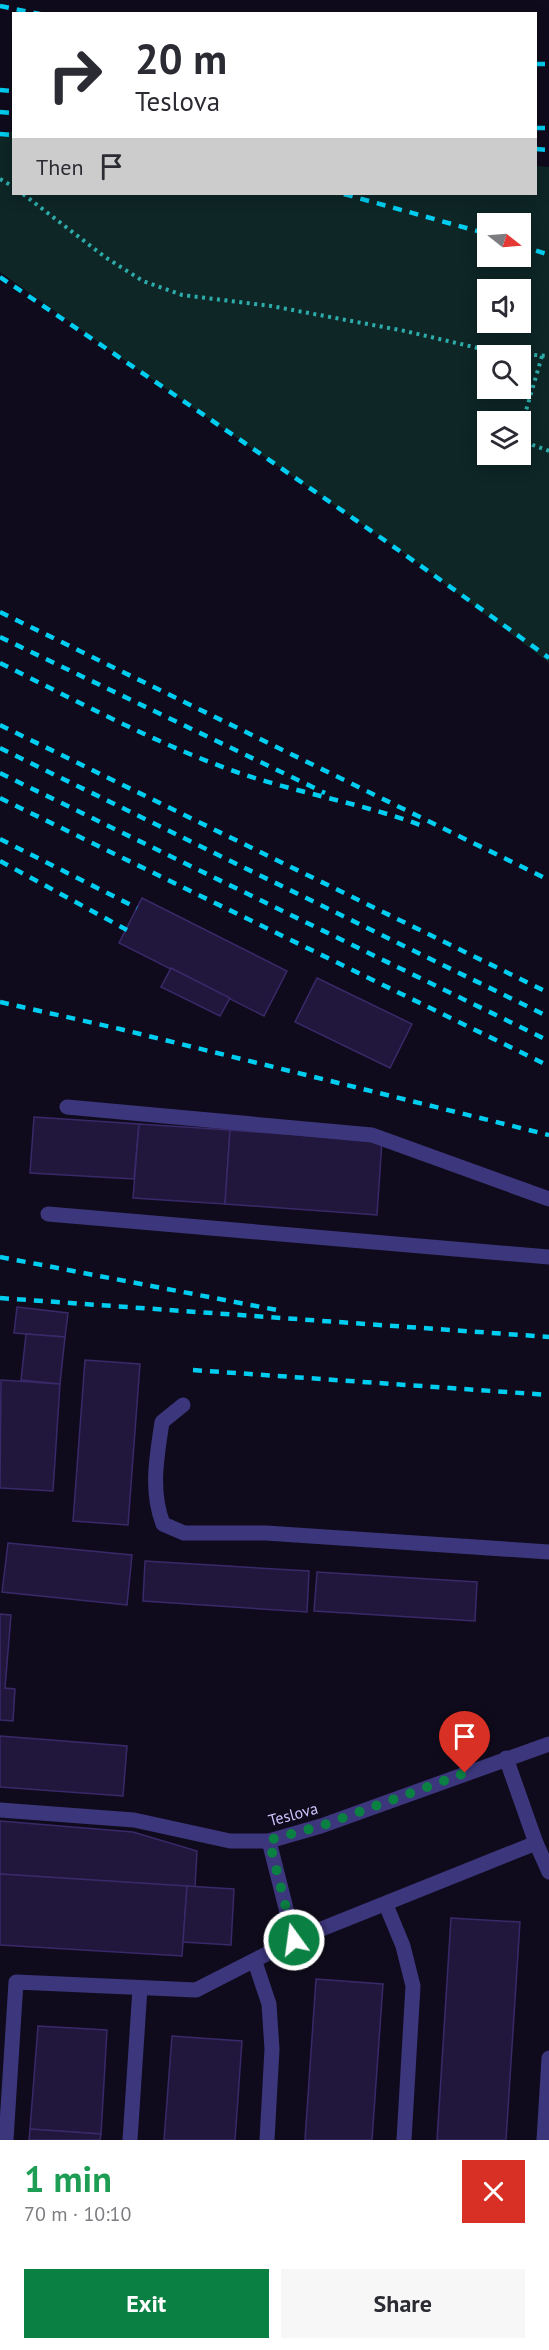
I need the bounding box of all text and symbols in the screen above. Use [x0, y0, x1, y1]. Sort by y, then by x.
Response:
text: 20 m [135, 31, 227, 86]
icon: right [36, 36, 114, 114]
text: Teslova [135, 84, 220, 118]
icon: arrive [95, 150, 128, 183]
text: Then [36, 153, 83, 181]
north arrow [477, 213, 531, 267]
map controls [477, 213, 531, 465]
button: sound [477, 279, 531, 333]
button: search [477, 345, 531, 399]
button: layers [477, 411, 531, 465]
pin [439, 1711, 490, 1773]
icon: arrive [448, 1720, 481, 1753]
street label: Teslova [266, 1798, 320, 1830]
position arrow [262, 1908, 326, 1972]
text: 1 min [24, 2155, 112, 2202]
button: close [462, 2160, 525, 2223]
text: 70 m · 10:10 [24, 2201, 131, 2227]
button: Exit [24, 2269, 269, 2338]
button: Share [281, 2269, 525, 2338]

